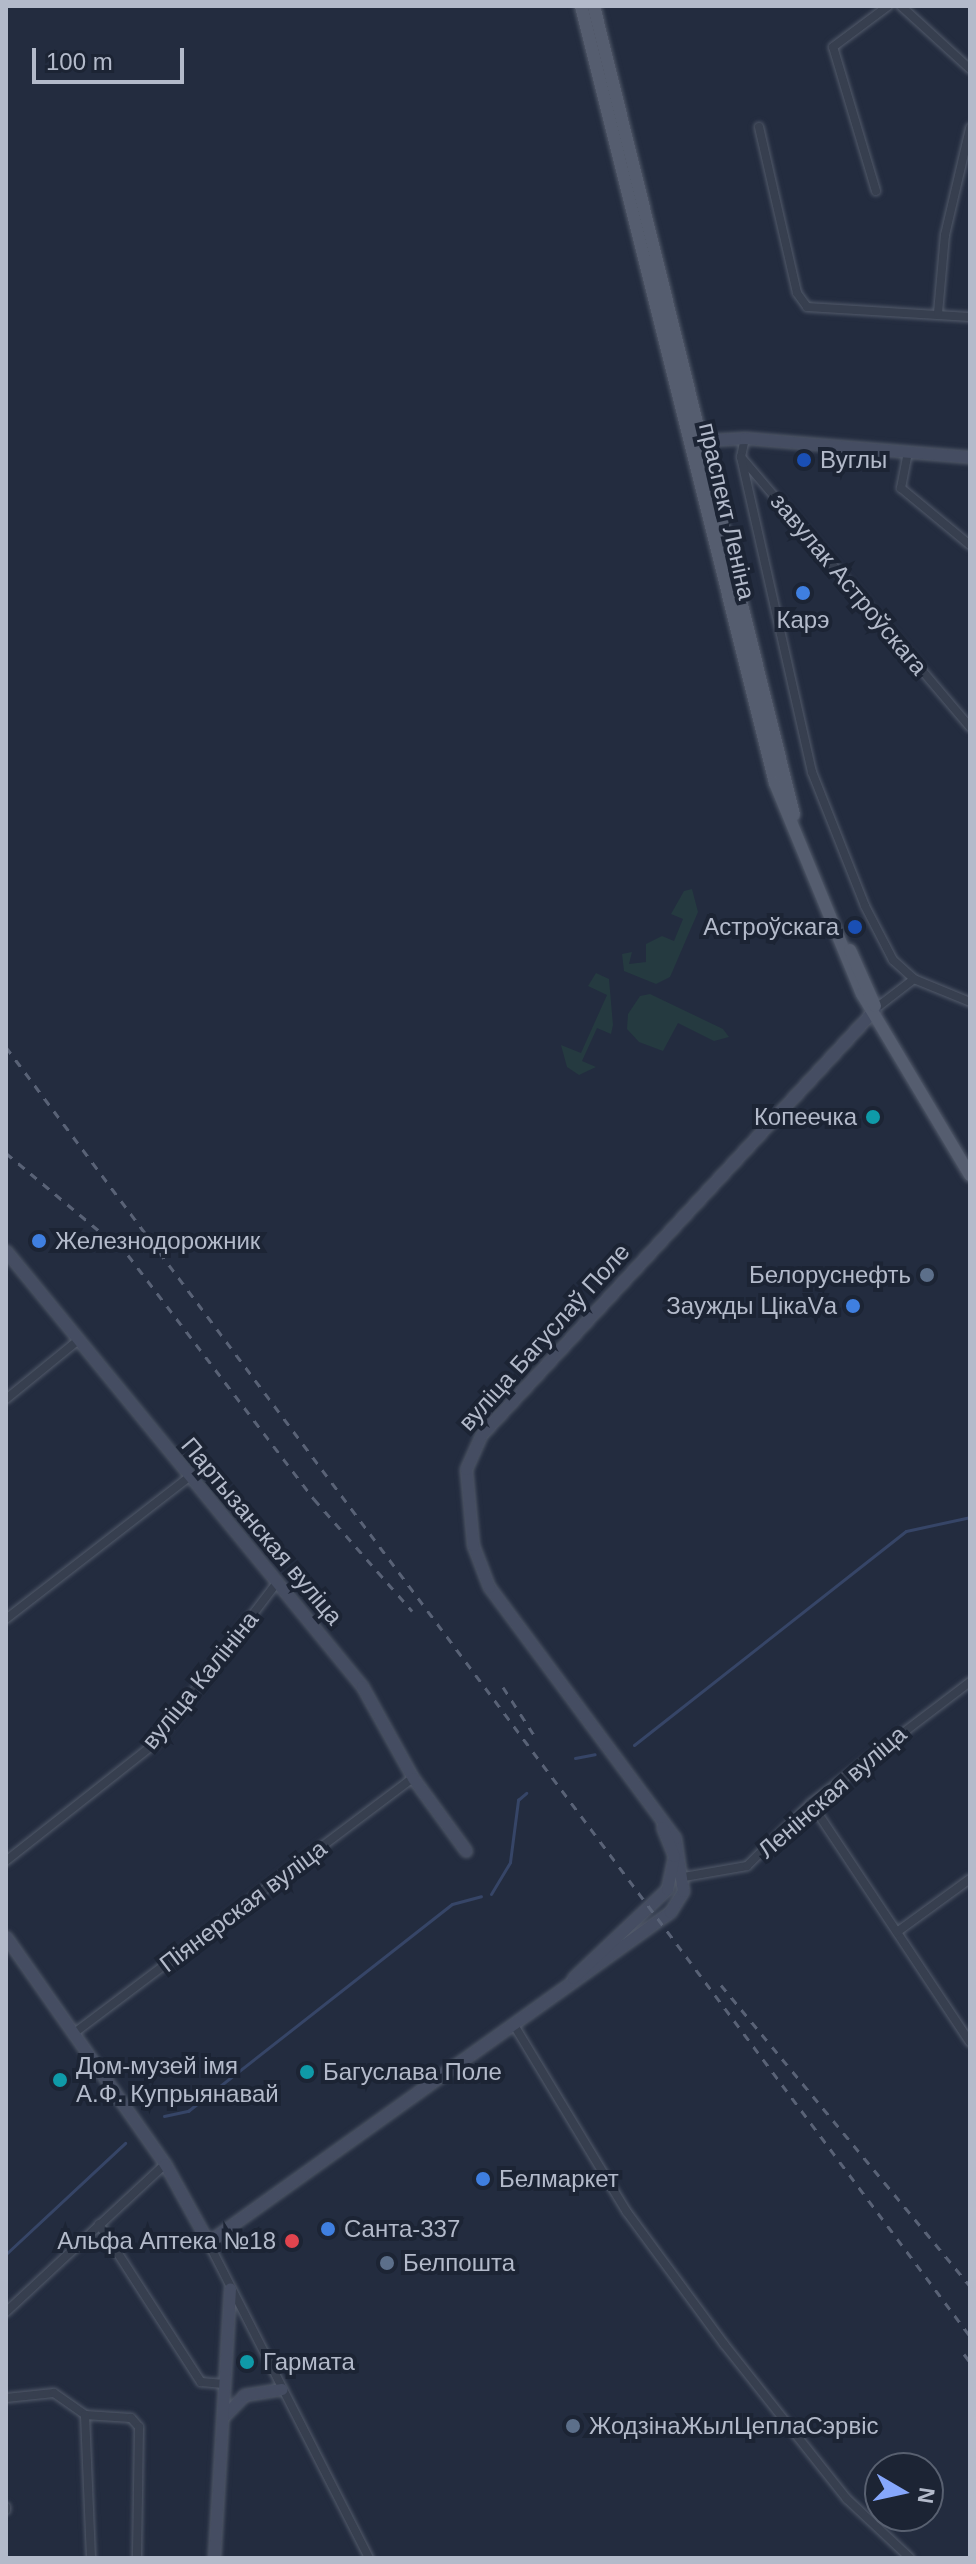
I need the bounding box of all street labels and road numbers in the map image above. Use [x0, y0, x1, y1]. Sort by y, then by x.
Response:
street label: праспект Леніна [693, 420, 761, 602]
street label: завулак Астроўскага [765, 487, 933, 681]
street label: вуліца Багуслаў Поле [452, 1238, 636, 1436]
street label: Партызанская вуліца [175, 1432, 349, 1630]
street label: вуліца Калініна [136, 1605, 264, 1755]
street label: Ленінская вуліца [752, 1720, 912, 1864]
street label: Піянерская вуліца [154, 1834, 332, 1978]

